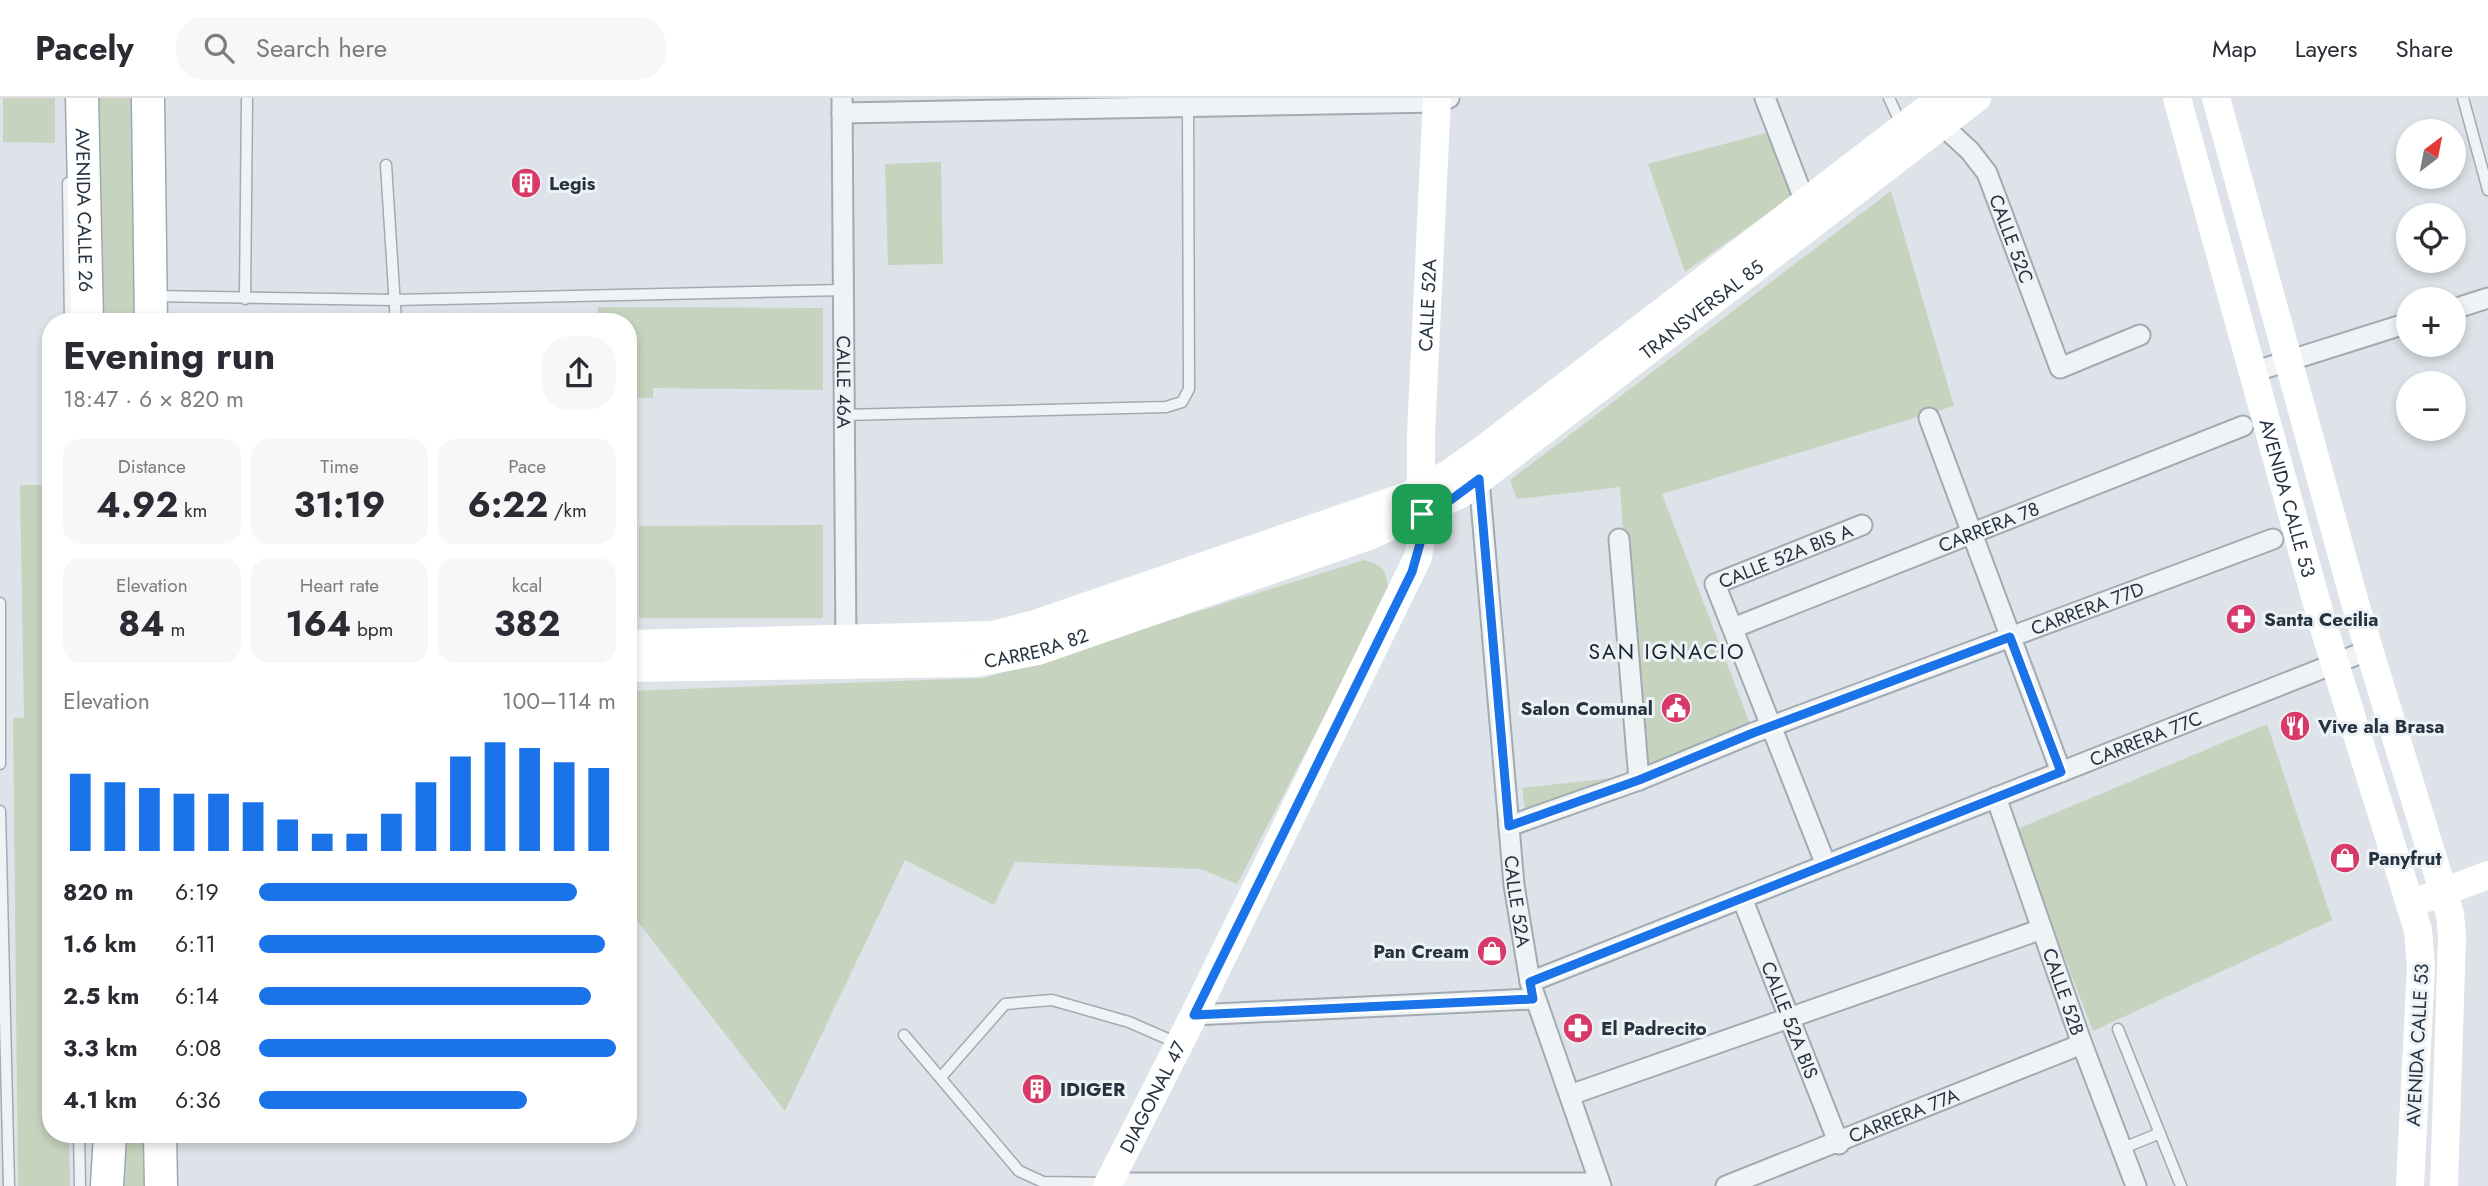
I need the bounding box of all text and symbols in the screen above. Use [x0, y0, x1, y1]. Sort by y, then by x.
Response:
search box [176, 17, 666, 80]
text: Pacely [35, 25, 134, 72]
icon: search [200, 29, 238, 67]
text: Search here [256, 29, 387, 67]
text: Map [2212, 31, 2257, 66]
text: Layers [2295, 31, 2357, 66]
text: Share [2395, 31, 2453, 66]
north arrow [2396, 119, 2466, 189]
map controls [2396, 119, 2466, 441]
street label: AVENIDA CALLE 26 [69, 128, 99, 292]
building icon: Legis [509, 166, 543, 200]
place label: Legis [549, 170, 596, 197]
street label: CALLE 52C [1982, 190, 2040, 287]
button: locate [2396, 203, 2466, 273]
street label: TRANSVERSAL 85 [1635, 254, 1769, 366]
street label: CALLE 52A [1412, 258, 1443, 352]
button: + [2396, 287, 2466, 357]
text: Evening run [63, 328, 275, 383]
street label: CALLE 46A [830, 335, 857, 429]
button: share [542, 336, 616, 410]
button: − [2396, 371, 2466, 441]
text: 18:47 · 6 × 820 m [63, 382, 244, 416]
street label: AVENIDA CALLE 53 [2252, 416, 2322, 580]
text: Distance [118, 453, 186, 480]
text: Time [320, 453, 359, 480]
text: Pace [508, 453, 546, 480]
text: 4.92 [96, 480, 178, 530]
text: 31:19 [293, 480, 386, 530]
text: 6:22 [468, 480, 548, 530]
pin [1392, 484, 1452, 544]
icon: arrive [1403, 495, 1441, 533]
street label: CARRERA 78 [1934, 495, 2043, 559]
text: km [178, 497, 207, 524]
text: /km [548, 497, 587, 524]
street label: CALLE 52A BIS A [1715, 517, 1857, 595]
text: Elevation [116, 572, 188, 599]
text: Heart rate [300, 572, 379, 599]
text: kcal [512, 572, 543, 599]
street label: CARRERA 77D [2027, 575, 2148, 642]
text: 84 [118, 599, 165, 649]
text: 164 [286, 599, 351, 649]
text: 382 [494, 599, 560, 649]
pharmacy icon: Santa Cecilia [2224, 602, 2258, 636]
place label: Santa Cecilia [2264, 606, 2378, 633]
text: m [165, 616, 185, 643]
text: bpm [351, 616, 393, 643]
street label: CARRERA 82 [982, 622, 1092, 675]
district label: SAN IGNACIO [1589, 637, 1746, 667]
text: Elevation [63, 684, 150, 718]
text: 100–114 m [502, 684, 616, 718]
public building icon: Salon Comunal [1659, 691, 1693, 725]
place label: Salon Comunal [1521, 695, 1653, 722]
street label: CARRERA 77C [2086, 705, 2206, 773]
restaurant icon: Vive ala Brasa [2278, 709, 2312, 743]
place label: Vive ala Brasa [2317, 713, 2444, 740]
shop icon: Panyfrut [2328, 841, 2362, 875]
place label: Panyfrut [2368, 845, 2442, 872]
street label: CALLE 52A [1497, 854, 1537, 950]
text: 820 m [63, 875, 134, 909]
text: 6:19 [175, 875, 219, 909]
text: 1.6 km [63, 927, 137, 961]
text: 6:11 [175, 927, 216, 961]
shop icon: Pan Cream [1475, 934, 1509, 968]
place label: Pan Cream [1373, 938, 1469, 965]
street label: CALLE 52B [2036, 944, 2091, 1039]
street label: CALLE 52A BIS [1754, 957, 1825, 1083]
street label: AVENIDA CALLE 53 [2400, 963, 2435, 1127]
text: 2.5 km [63, 979, 139, 1013]
text: 6:14 [175, 979, 219, 1013]
pharmacy icon: El Padrecito [1561, 1011, 1595, 1045]
place label: El Padrecito [1601, 1015, 1707, 1042]
text: 3.3 km [63, 1031, 138, 1065]
text: 6:08 [175, 1031, 222, 1065]
street label: DIAGONAL 47 [1113, 1037, 1192, 1158]
building icon: IDIGER [1020, 1072, 1054, 1106]
place label: IDIGER [1060, 1076, 1126, 1103]
street label: CARRERA 77A [1844, 1081, 1963, 1150]
text: 4.1 km [63, 1083, 137, 1117]
text: 6:36 [175, 1083, 221, 1117]

